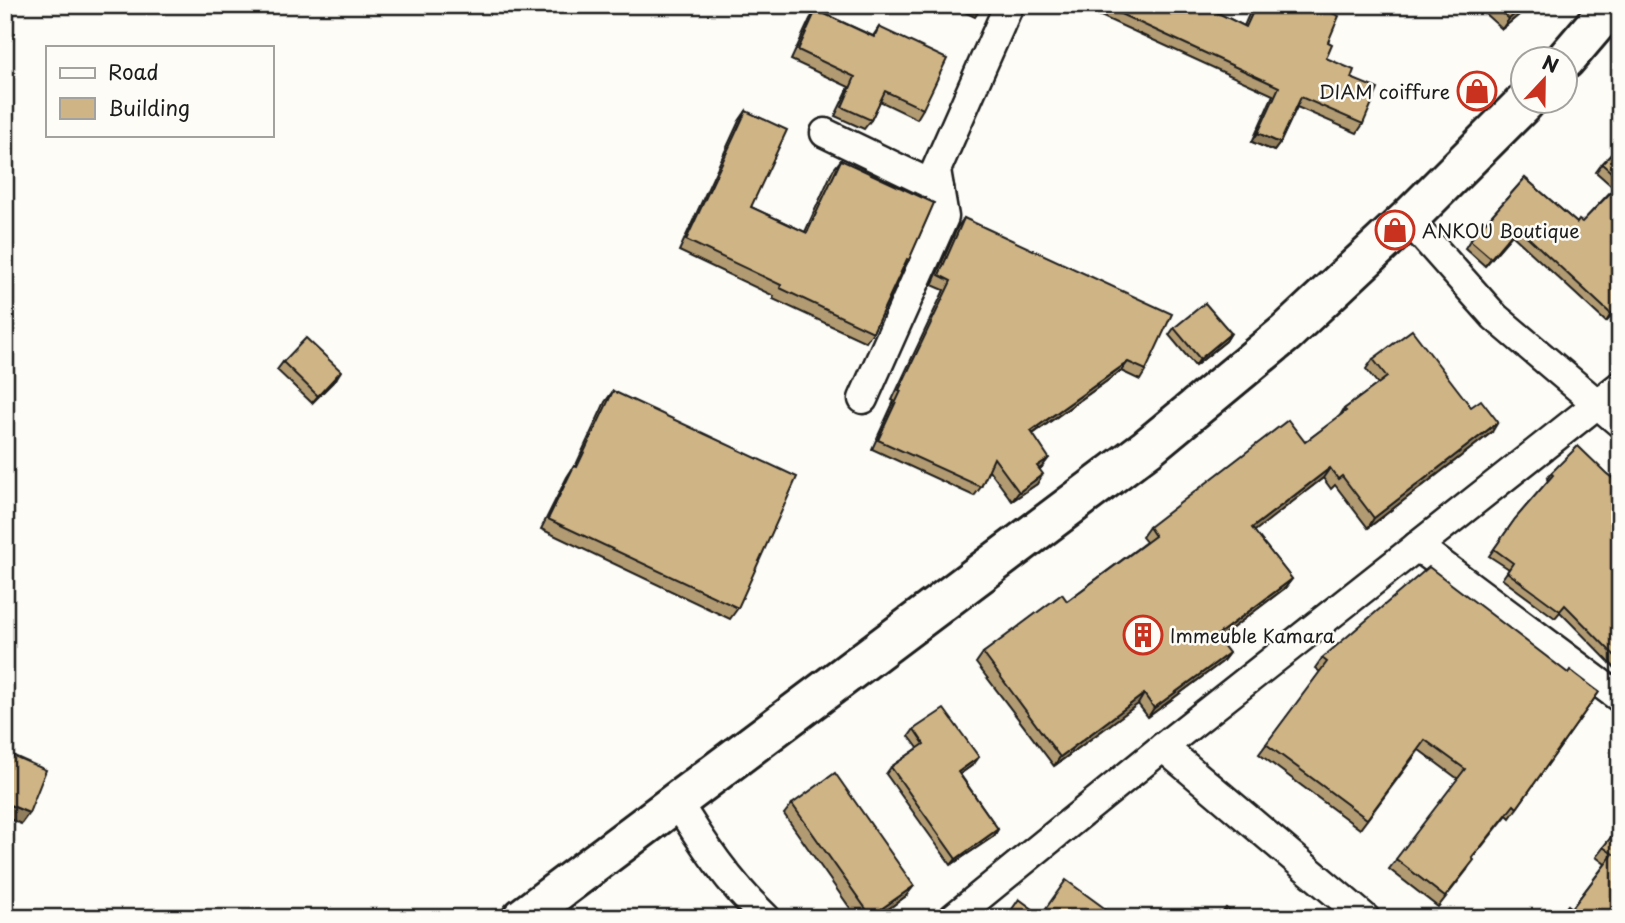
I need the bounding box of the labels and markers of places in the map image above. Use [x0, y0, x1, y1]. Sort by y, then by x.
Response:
shop icon: DIAM coiffure [1456, 70, 1498, 112]
place label: DIAM coiffure [1319, 77, 1450, 105]
shop icon: ANKOU Boutique [1374, 209, 1416, 251]
place label: ANKOU Boutique [1422, 216, 1580, 244]
building icon: Immeuble Kamara [1122, 614, 1164, 656]
place label: Immeuble Kamara [1170, 621, 1335, 649]

